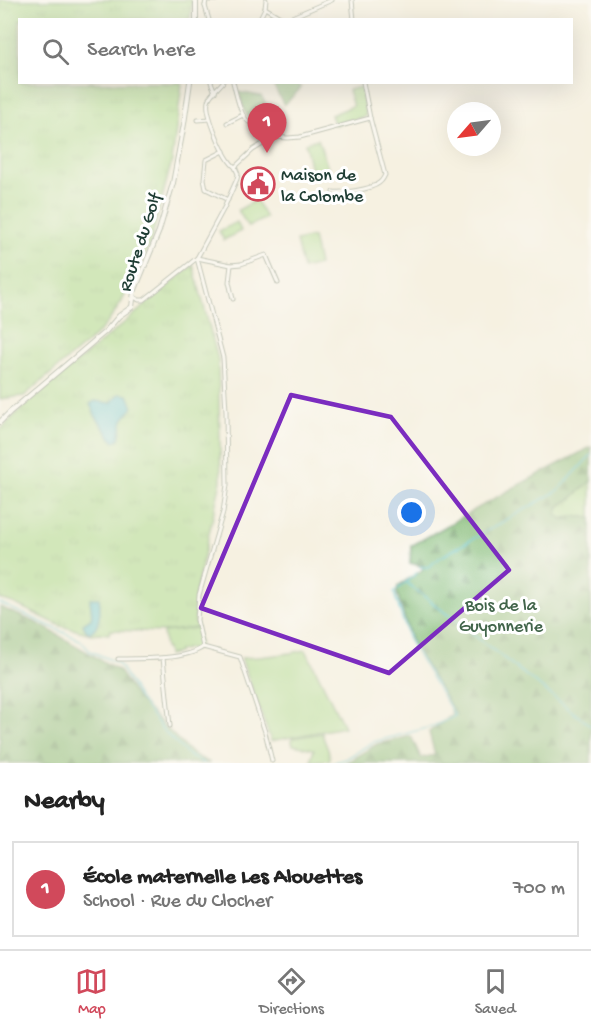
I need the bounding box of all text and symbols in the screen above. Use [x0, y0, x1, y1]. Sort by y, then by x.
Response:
search box [18, 18, 573, 84]
icon: search [39, 35, 72, 68]
text: Search here [87, 38, 195, 64]
north arrow [447, 102, 501, 156]
pin: 1 [248, 104, 286, 153]
public building icon: Maison de la Colombe [240, 166, 276, 202]
place label: Maison de la Colombe [281, 166, 364, 208]
street label: Route du Golf [116, 190, 168, 294]
your location [397, 498, 426, 527]
park label: Bois de la Guyonnerie [459, 596, 544, 638]
text: Nearby [24, 787, 105, 818]
text: École maternelle Les Alouettes [83, 865, 362, 891]
text: 1 [41, 878, 50, 901]
text: 700 m [513, 878, 565, 901]
text: School · Rue du Clocher [83, 891, 272, 914]
tab: Map [75, 965, 108, 1020]
tab: Directions [259, 965, 324, 1020]
tab: Saved [475, 965, 516, 1020]

